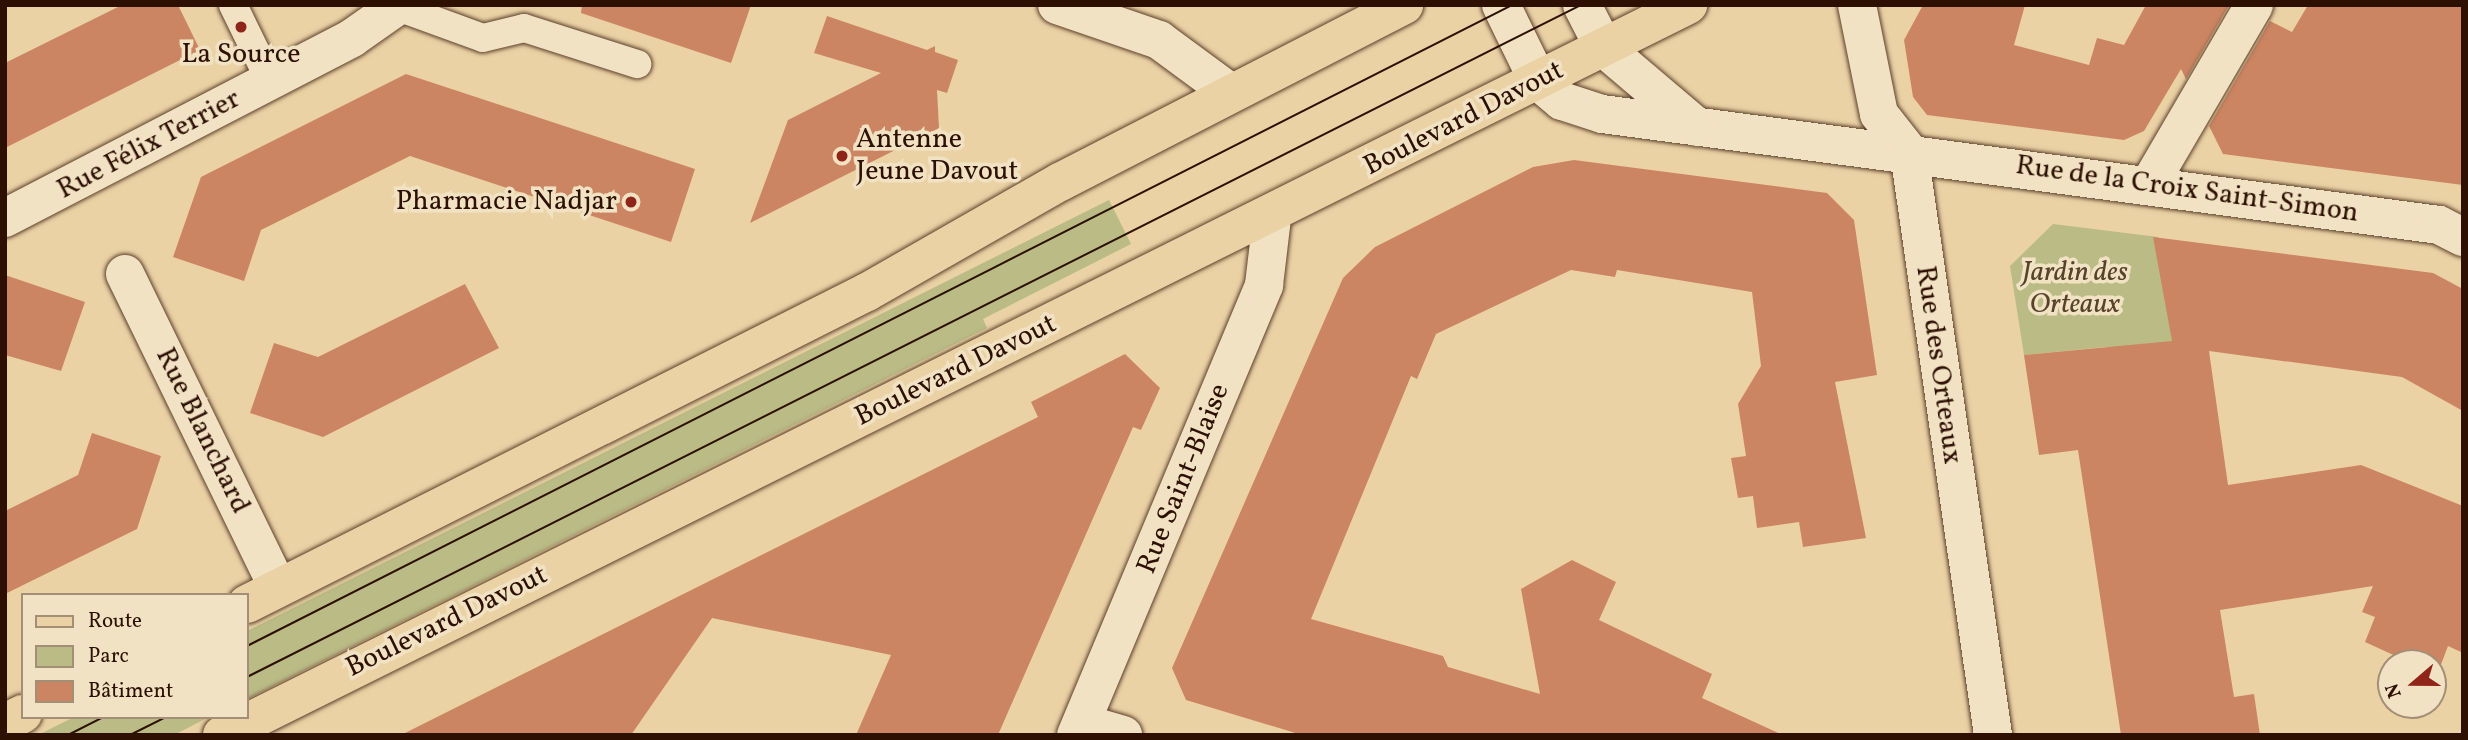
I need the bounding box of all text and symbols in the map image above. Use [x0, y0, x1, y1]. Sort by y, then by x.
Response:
marker: La Source [233, 19, 249, 35]
place label: La Source [182, 38, 300, 72]
street label: Boulevard Davout [1358, 54, 1570, 184]
street label: Rue Félix Terrier [52, 83, 246, 207]
place label: Antenne Jeune Davout [856, 123, 1018, 189]
marker: Antenne Jeune Davout [834, 148, 850, 164]
street label: Rue de la Croix Saint-Simon [2013, 149, 2361, 231]
place label: Pharmacie Nadjar [396, 185, 617, 219]
marker: Pharmacie Nadjar [623, 194, 639, 210]
park label: Jardin des Orteaux [2022, 256, 2128, 322]
street label: Rue des Orteaux [1907, 264, 1969, 466]
street label: Boulevard Davout [850, 308, 1062, 434]
street label: Rue Blanchard [147, 343, 257, 519]
street label: Rue Saint-Blaise [1131, 379, 1237, 579]
street label: Boulevard Davout [341, 559, 553, 685]
legend [21, 593, 248, 719]
text: Route [88, 607, 142, 636]
text: Parc [88, 642, 129, 671]
north arrow [2377, 649, 2447, 719]
text: Bâtiment [88, 677, 173, 706]
text: N [2380, 680, 2409, 701]

